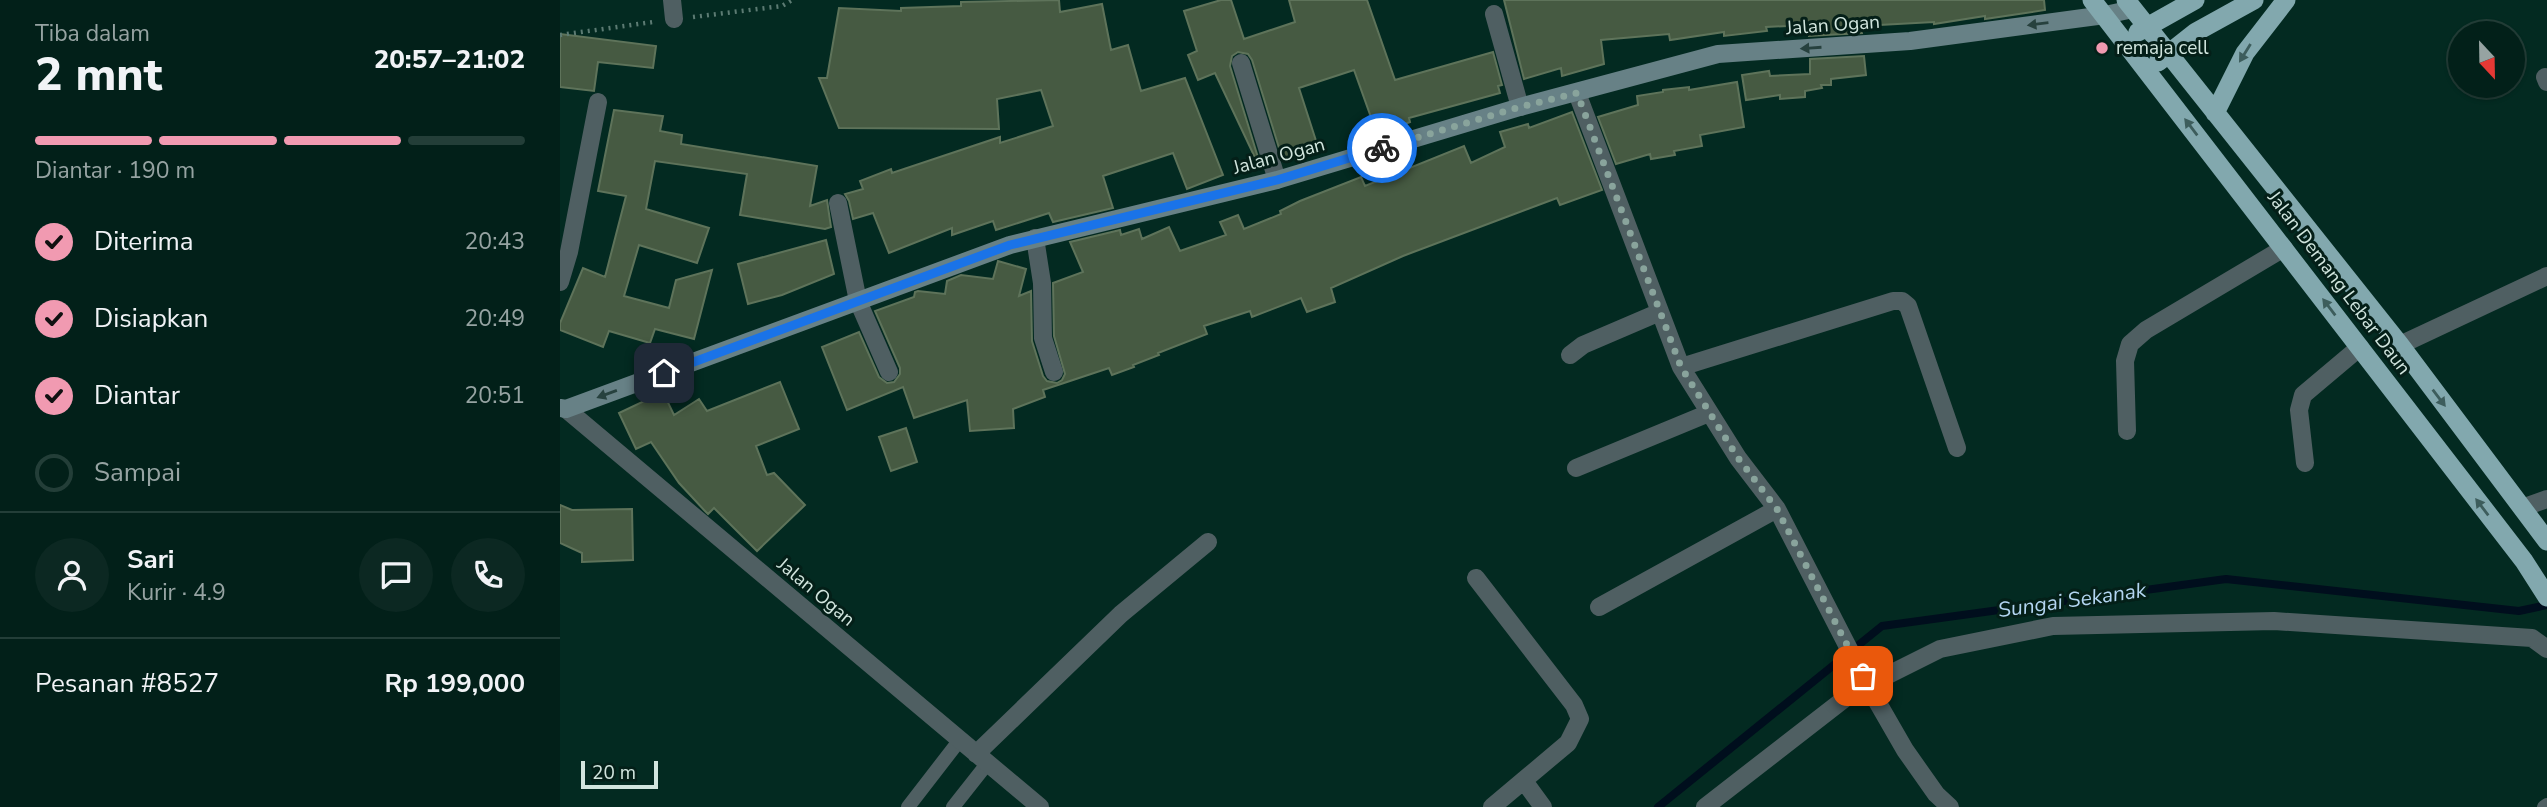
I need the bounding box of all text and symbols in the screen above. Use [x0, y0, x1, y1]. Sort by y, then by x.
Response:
street label: Jalan Ogan [1784, 9, 1881, 41]
text: Tiba dalam [35, 18, 150, 49]
one-way arrow [2026, 19, 2048, 30]
north arrow [2448, 21, 2525, 98]
map controls [2448, 21, 2525, 98]
place label: remaja cell [2116, 35, 2209, 61]
marker: remaja cell [2094, 40, 2110, 56]
text: 20:57–21:02 [374, 42, 525, 77]
text: 2 mnt [35, 43, 162, 106]
one-way arrow [1800, 43, 1822, 54]
one-way arrow [2239, 43, 2252, 63]
courier [1347, 113, 1417, 183]
one-way arrow [2183, 118, 2198, 136]
icon: bike [1363, 129, 1401, 167]
street label: Jalan Ogan [1229, 131, 1328, 181]
text: Diantar · 190 m [35, 155, 195, 186]
street label: Jalan Demang Lebar Daun [2261, 185, 2417, 380]
icon: check [35, 223, 73, 261]
text: Diterima [94, 224, 194, 259]
text: 20:43 [465, 226, 525, 257]
one-way arrow [2322, 299, 2337, 317]
icon: check [35, 300, 73, 338]
text: Disiapkan [94, 301, 208, 336]
text: 20:49 [465, 303, 525, 334]
pin [634, 343, 694, 403]
icon: home [645, 354, 683, 392]
icon: check [35, 377, 73, 415]
text: Diantar [94, 378, 180, 413]
text: 20:51 [465, 380, 525, 411]
one-way arrow [597, 388, 618, 399]
one-way arrow [2432, 388, 2447, 406]
text: Sampai [94, 455, 181, 490]
one-way arrow [2475, 499, 2490, 517]
button: person [35, 538, 109, 612]
button: chat [359, 538, 433, 612]
button: phone [451, 538, 525, 612]
text: Sari [127, 542, 174, 577]
street label: Jalan Ogan [771, 551, 860, 632]
water label: Sungai Sekanak [1996, 576, 2148, 624]
text: Kurir · 4.9 [127, 577, 226, 608]
pin [1833, 646, 1893, 706]
icon: bag [1844, 657, 1882, 695]
text: Pesanan #8527 [35, 666, 219, 701]
text: Rp 199,000 [384, 666, 525, 701]
scale bar [581, 758, 658, 790]
text: 20 m [592, 760, 636, 786]

